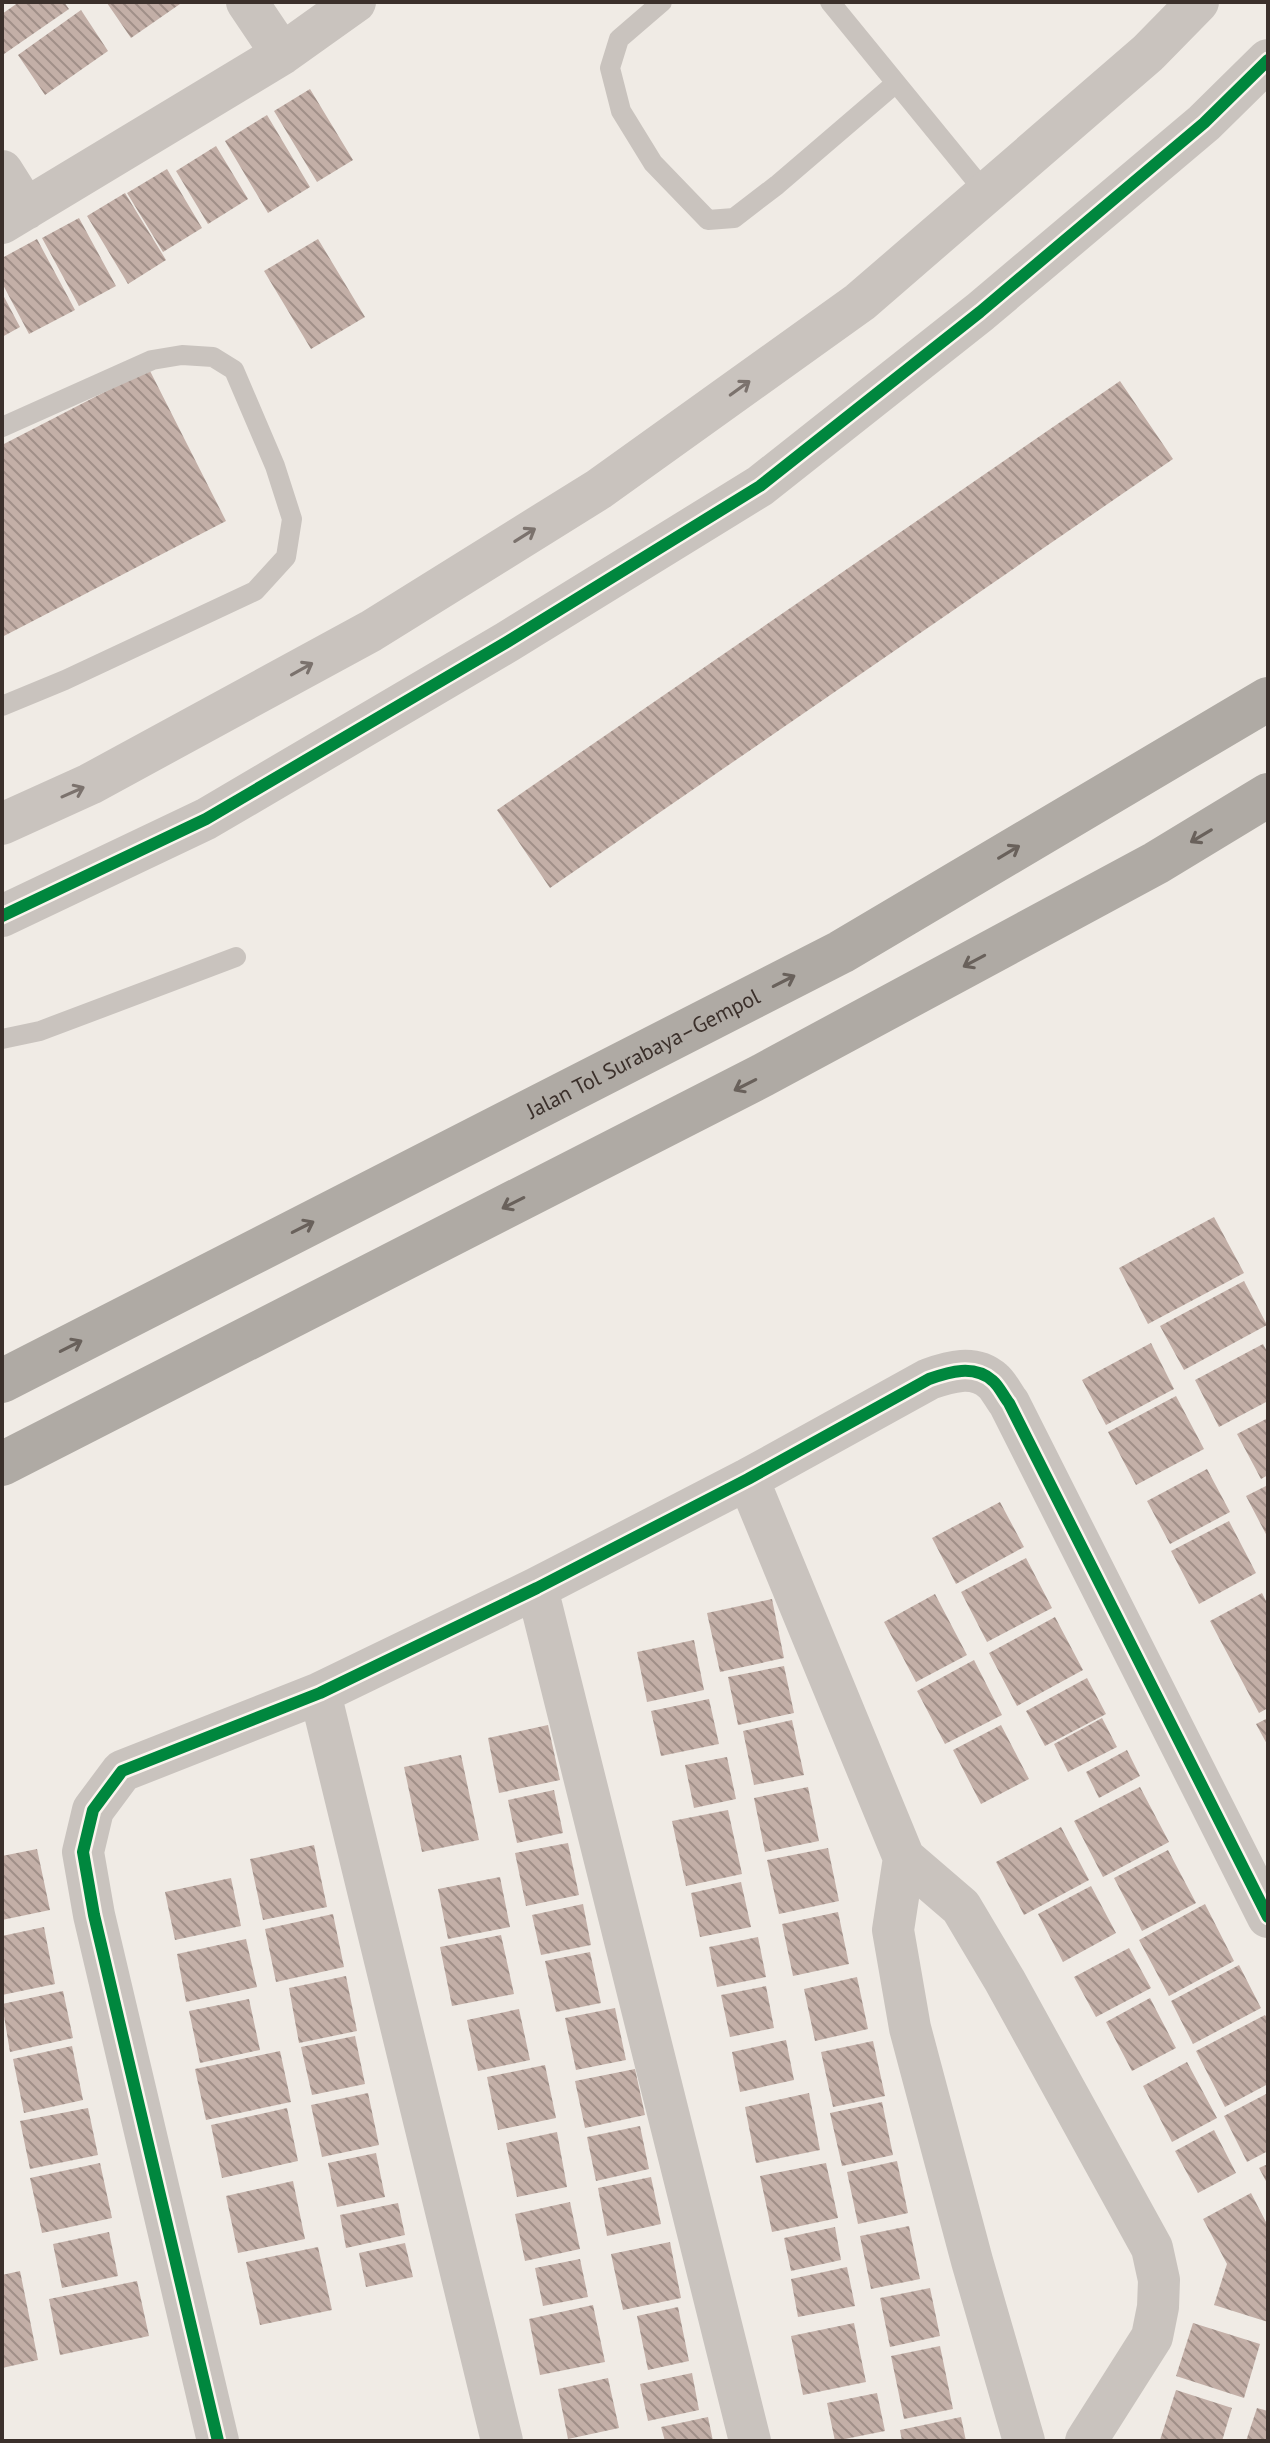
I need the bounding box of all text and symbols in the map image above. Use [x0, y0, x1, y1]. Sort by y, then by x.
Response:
one-way arrow [728, 380, 750, 397]
one-way arrow [513, 527, 536, 543]
one-way arrow [290, 661, 314, 676]
one-way arrow [61, 784, 85, 799]
one-way arrow [1190, 828, 1213, 844]
one-way arrow [997, 844, 1020, 860]
one-way arrow [963, 954, 986, 970]
one-way arrow [771, 973, 795, 988]
street label: Jalan Tol Surabaya–Gempol [521, 982, 765, 1125]
one-way arrow [733, 1077, 757, 1093]
one-way arrow [502, 1196, 526, 1211]
one-way arrow [290, 1219, 314, 1234]
one-way arrow [59, 1337, 83, 1353]

